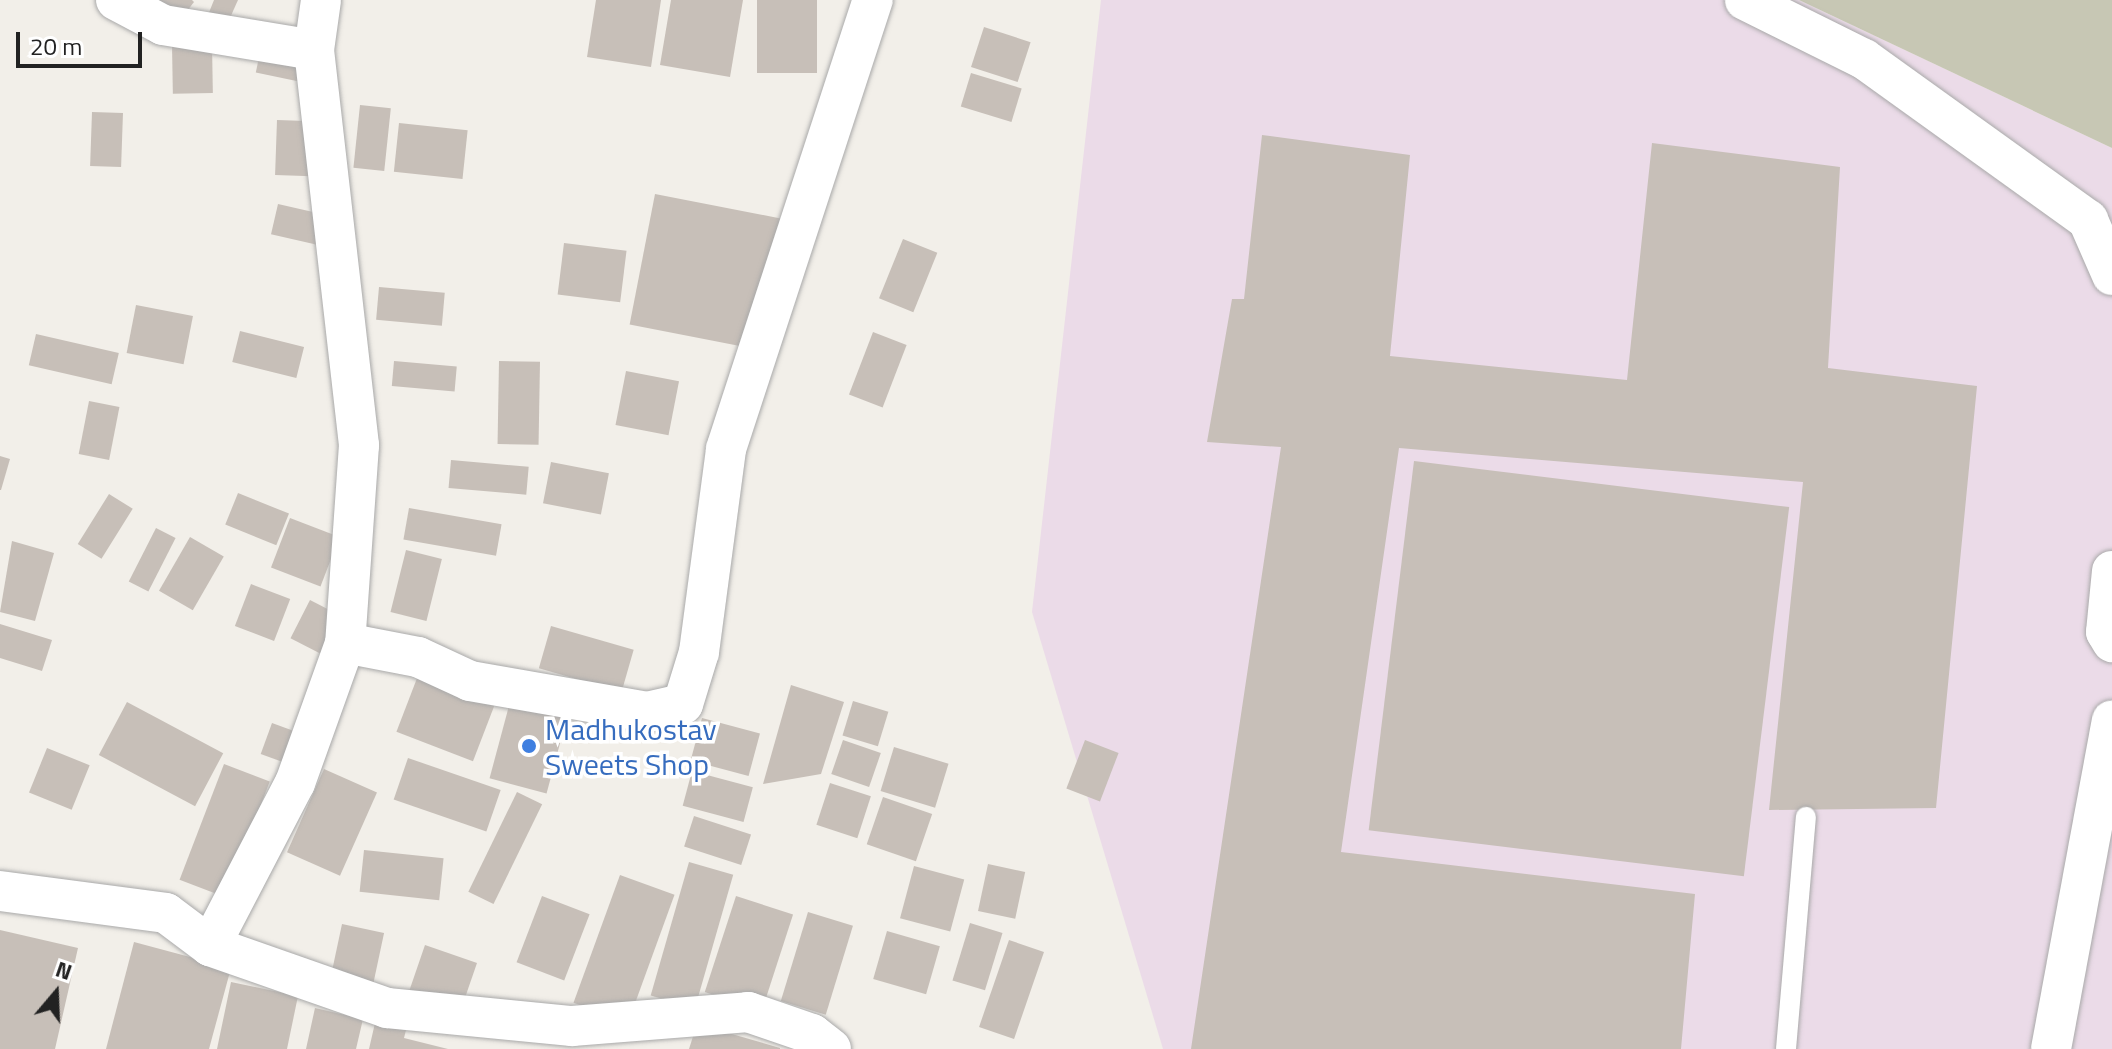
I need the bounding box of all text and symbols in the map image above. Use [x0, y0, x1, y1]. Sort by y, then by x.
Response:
scale bar [20, 16, 146, 66]
text: 20 m [30, 28, 82, 64]
place label: Madhukostav Sweets Shop [545, 711, 717, 782]
marker: Madhukostav Sweets Shop [520, 737, 538, 755]
text: N [51, 952, 77, 989]
north arrow [16, 953, 96, 1033]

